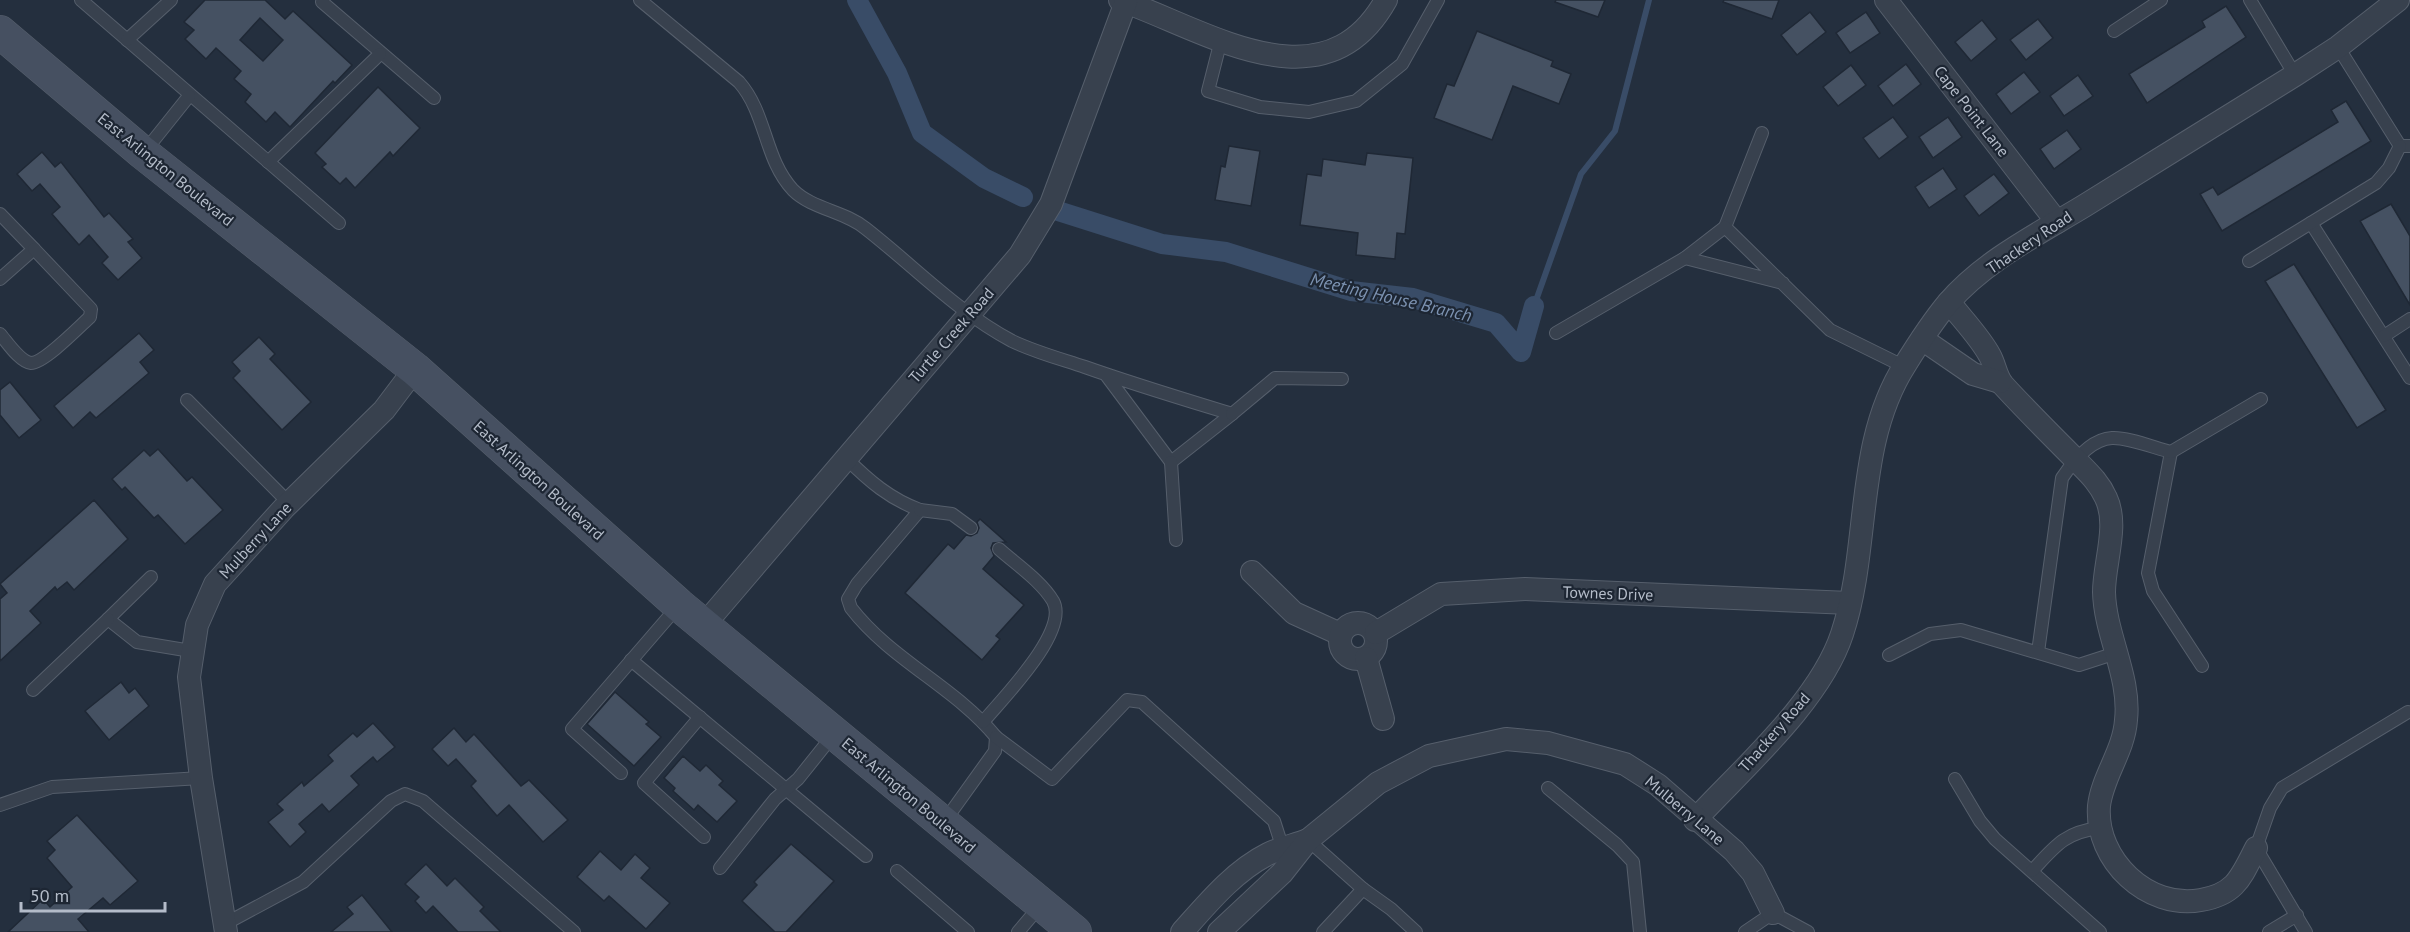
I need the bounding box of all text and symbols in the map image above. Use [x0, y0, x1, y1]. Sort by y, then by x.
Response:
street label: Cape Point Lane [1930, 61, 2014, 161]
street label: East Arlington Boulevard [94, 108, 238, 230]
street label: Thackery Road [1982, 206, 2076, 278]
water label: Meeting House Branch [1308, 267, 1474, 327]
street label: Turtle Creek Road [904, 283, 998, 387]
street label: East Arlington Boulevard [469, 416, 609, 544]
street label: Mulberry Lane [214, 498, 296, 582]
street label: Townes Drive [1562, 581, 1654, 605]
street label: Thackery Road [1734, 688, 1814, 776]
street label: East Arlington Boulevard [838, 733, 980, 857]
street label: Mulberry Lane [1641, 771, 1729, 849]
scale bar [21, 875, 165, 913]
text: 50 m [30, 884, 69, 907]

